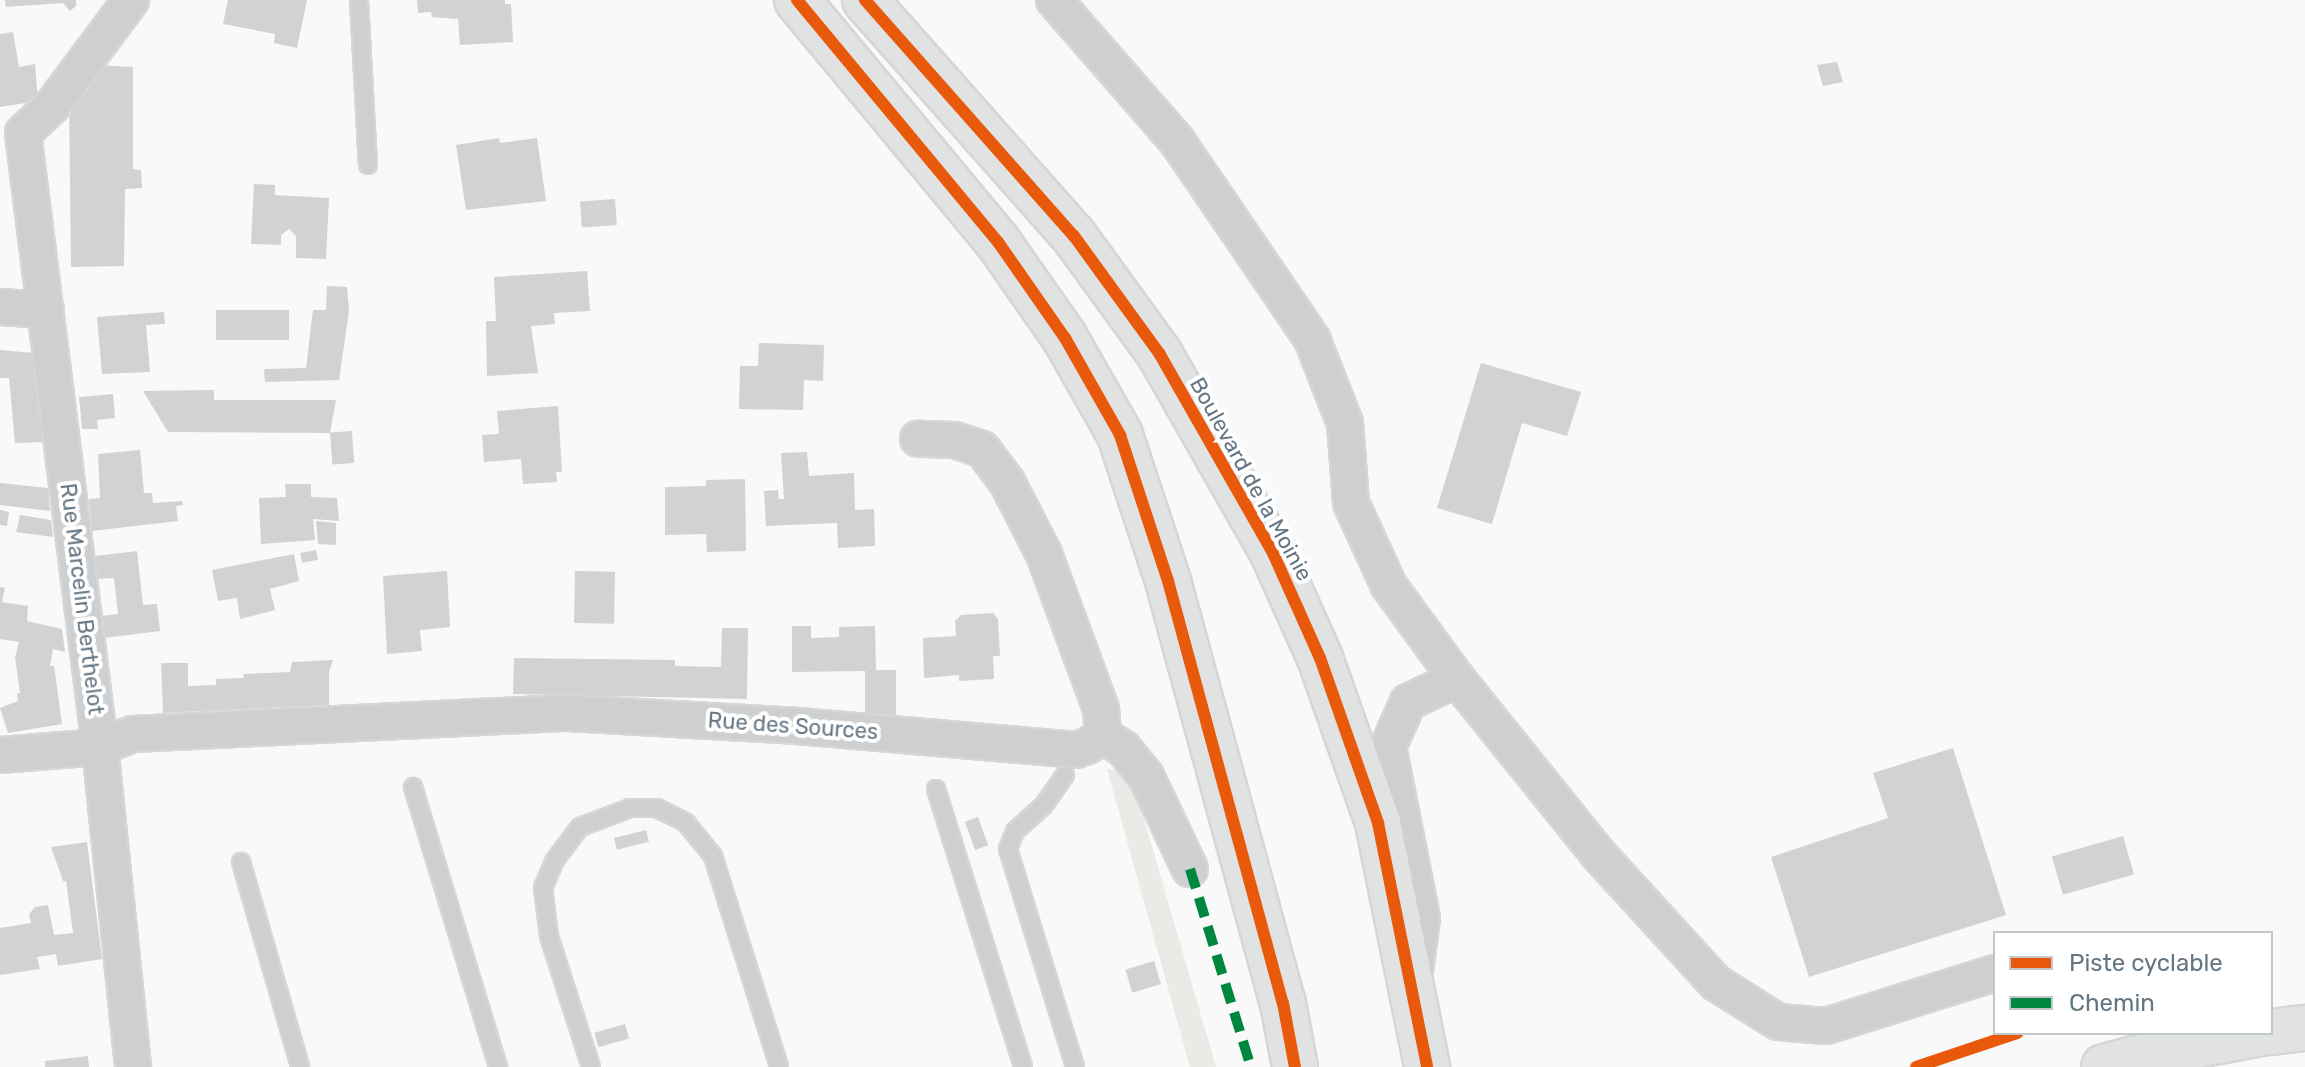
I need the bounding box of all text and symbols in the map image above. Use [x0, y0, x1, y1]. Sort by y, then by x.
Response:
street label: Boulevard de la Moinie [1184, 373, 1318, 585]
street label: Rue Marcelin Berthelot [55, 482, 109, 716]
street label: Rue des Sources [707, 707, 879, 745]
legend [1993, 931, 2273, 1035]
text: Piste cyclable [2069, 949, 2223, 977]
text: Chemin [2069, 989, 2155, 1017]

